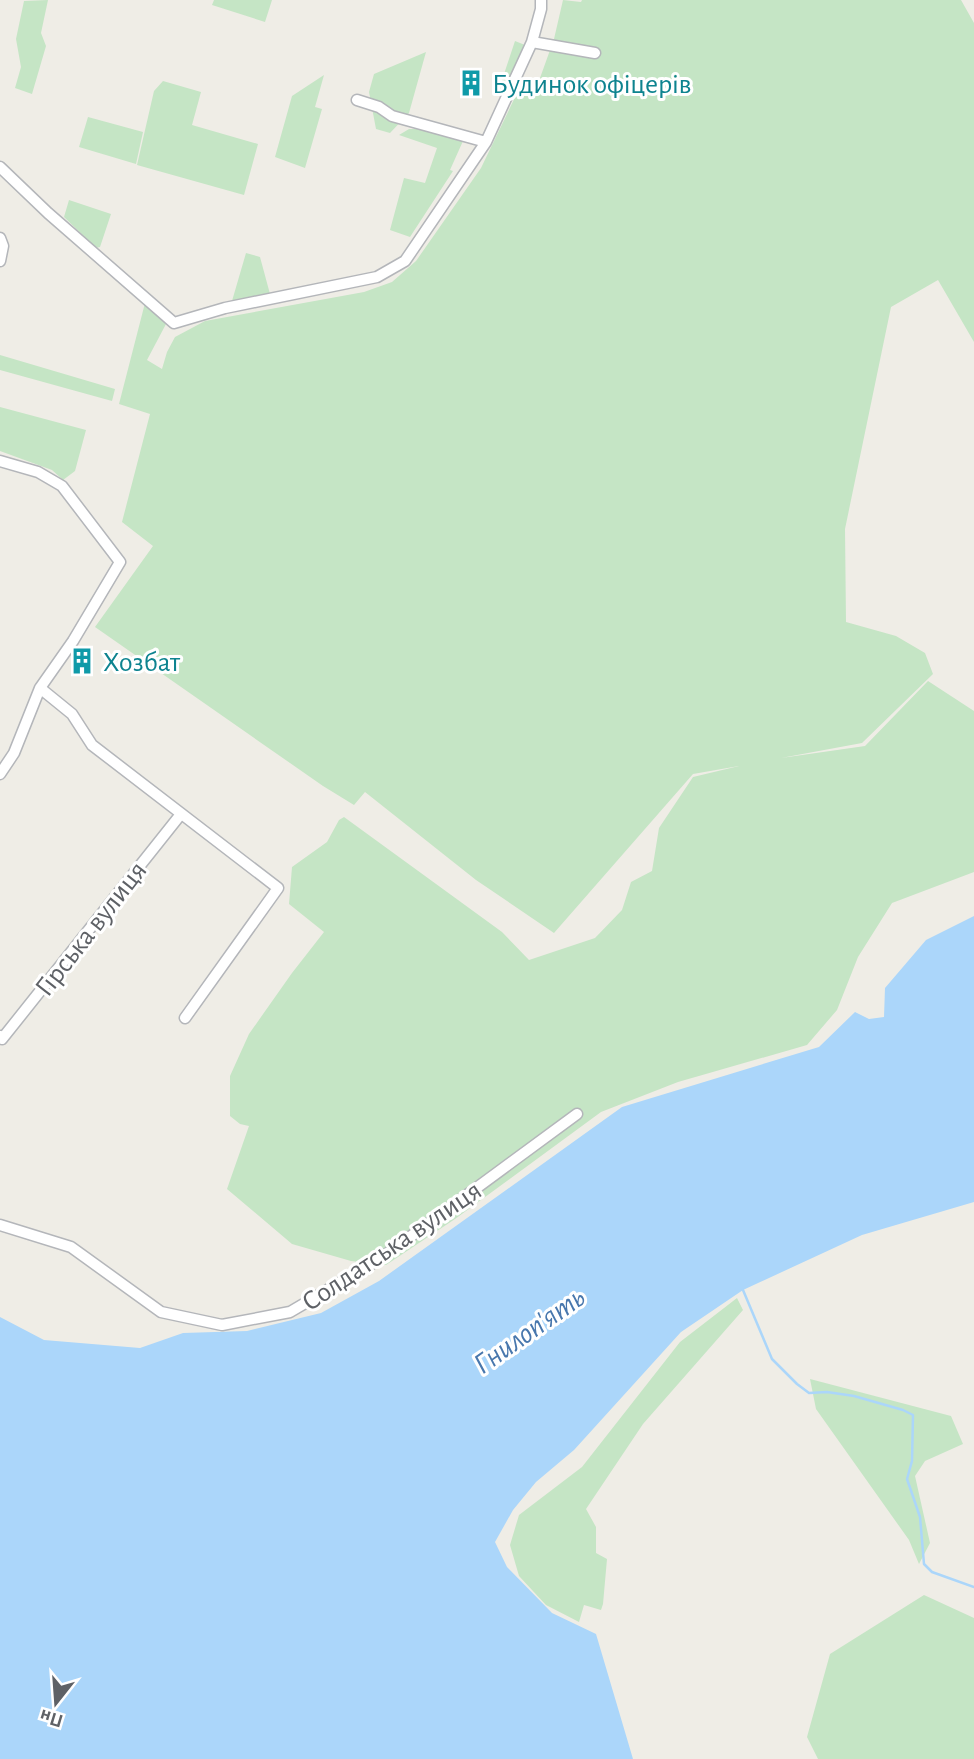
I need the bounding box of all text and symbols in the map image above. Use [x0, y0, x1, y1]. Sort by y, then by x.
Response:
building icon: Будинок офіцерів [456, 68, 486, 98]
place label: Будинок офіцерів [492, 71, 692, 99]
building icon: Хозбат [67, 646, 97, 676]
place label: Хозбат [103, 649, 181, 677]
street label: Гірська вулиця [30, 857, 153, 1002]
street label: Солдатська вулиця [297, 1176, 487, 1317]
water label: Гнилоп'ять [468, 1282, 591, 1380]
north arrow [21, 1668, 91, 1738]
text: Пн [38, 1705, 65, 1730]

